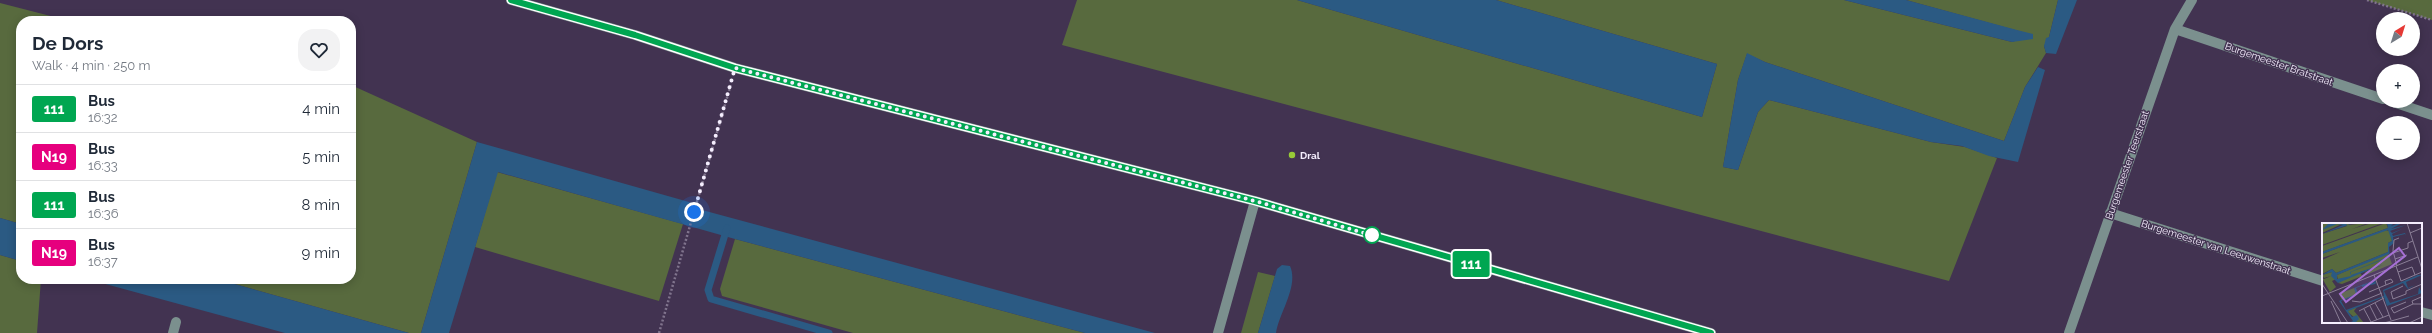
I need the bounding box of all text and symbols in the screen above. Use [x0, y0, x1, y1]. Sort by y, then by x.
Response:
north arrow [2376, 12, 2420, 56]
map controls [2376, 12, 2420, 160]
button: heart [298, 29, 340, 71]
text: De Dors [32, 32, 103, 54]
street label: Burgemeester Bratstraat [2224, 40, 2335, 88]
text: Walk · 4 min · 250 m [32, 58, 150, 73]
button: + [2376, 64, 2420, 108]
text: Bus [88, 92, 115, 110]
text: 4 min [302, 100, 340, 118]
text: 111 [44, 101, 64, 117]
street label: Burgemeester Teerstraat [2103, 108, 2151, 221]
text: 16:32 [88, 110, 118, 125]
button: − [2376, 116, 2420, 160]
text: Bus [88, 140, 115, 158]
text: 5 min [302, 148, 340, 166]
text: N19 [41, 149, 67, 165]
marker: Dral [1287, 150, 1297, 160]
place label: Dral [1300, 150, 1321, 161]
text: 16:33 [88, 158, 118, 173]
text: Bus [88, 188, 115, 206]
text: 8 min [301, 196, 340, 214]
text: 111 [44, 197, 64, 213]
your location [684, 202, 704, 222]
text: 16:36 [88, 206, 119, 221]
street label: Burgemeester van Leeuwenstraat [2140, 218, 2293, 277]
inset map [2322, 223, 2422, 323]
unlabelled marker [1363, 226, 1381, 244]
text: Bus [88, 236, 115, 254]
text: 9 min [302, 244, 340, 262]
text: N19 [41, 245, 67, 261]
line badge: 111 [1448, 251, 1494, 277]
text: 16:37 [88, 254, 118, 269]
text: 111 [1461, 256, 1481, 272]

